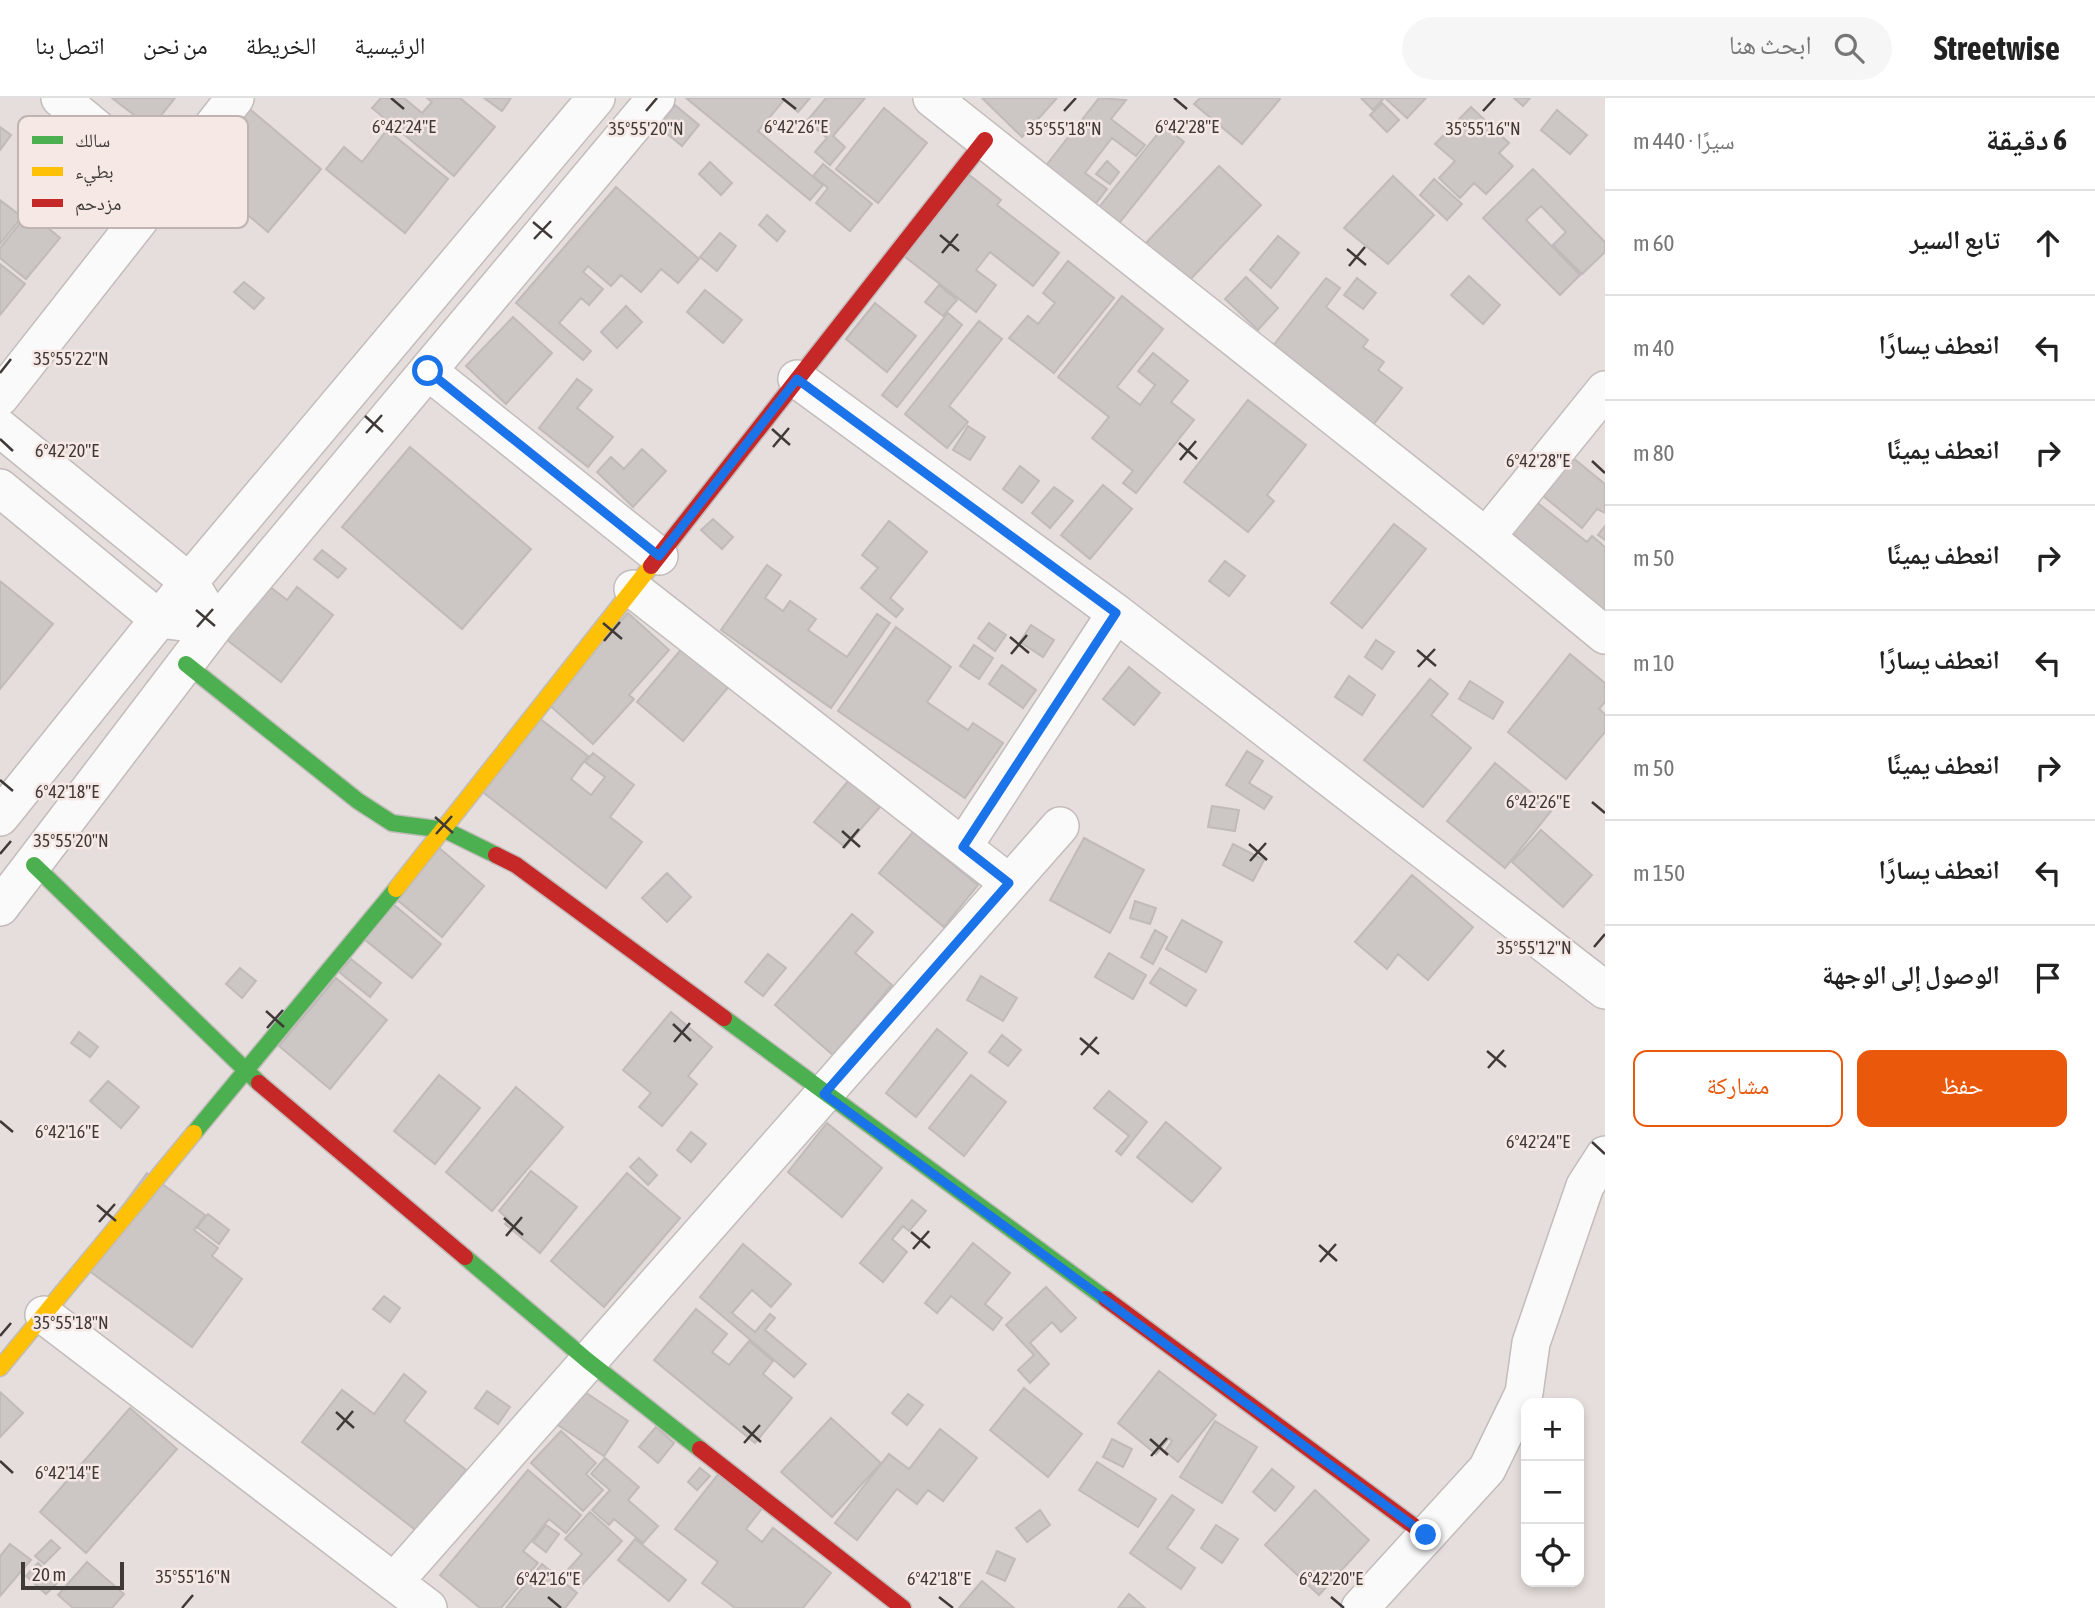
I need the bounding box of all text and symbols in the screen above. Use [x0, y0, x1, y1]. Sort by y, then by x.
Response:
search box [1402, 17, 1892, 80]
icon: search [1830, 29, 1868, 67]
text: Streetwise [1934, 29, 2060, 67]
text: ابحث هنا [1729, 30, 1812, 60]
text: اتصل بنا [35, 32, 105, 59]
text: من نحن [143, 32, 208, 59]
text: الخريطة [246, 32, 316, 59]
text: الرئيسية [354, 32, 425, 59]
legend [18, 116, 248, 228]
text: 6°42'24"E [372, 116, 436, 137]
text: 6°42'26"E [764, 116, 828, 137]
text: 6°42'28"E [1155, 116, 1219, 137]
text: 35°55'20"N [608, 118, 684, 139]
text: 35°55'18"N [1026, 118, 1102, 139]
text: 35°55'16"N [1445, 118, 1521, 139]
text: 6 دقيقة [1986, 122, 2067, 156]
text: سيرًا · 440 m [1633, 128, 1735, 154]
text: سالك [75, 129, 110, 151]
text: بطيء [75, 160, 114, 187]
text: مزدحم [75, 192, 121, 216]
icon: ahead [2029, 224, 2067, 262]
text: تابع السير [1910, 225, 2000, 255]
text: 60 m [1633, 230, 1674, 256]
icon: left [2029, 329, 2067, 367]
text: انعطف يسارًا [1879, 330, 2000, 360]
text: 40 m [1633, 335, 1674, 361]
text: 35°55'22"N [33, 348, 109, 369]
route start [412, 355, 443, 386]
icon: right [2029, 434, 2067, 472]
text: انعطف يمينًا [1886, 435, 2000, 465]
text: 6°42'20"E [35, 440, 99, 461]
text: 80 m [1633, 440, 1674, 466]
text: 6°42'28"E [1506, 450, 1570, 471]
icon: right [2029, 539, 2067, 577]
text: انعطف يمينًا [1886, 540, 2000, 570]
text: 50 m [1633, 545, 1674, 571]
icon: left [2029, 644, 2067, 682]
text: انعطف يسارًا [1879, 645, 2000, 675]
text: 10 m [1633, 650, 1674, 676]
icon: right [2029, 749, 2067, 787]
text: انعطف يمينًا [1886, 750, 2000, 780]
text: 50 m [1633, 755, 1674, 781]
text: 6°42'18"E [35, 781, 99, 802]
text: 6°42'26"E [1506, 791, 1570, 812]
text: 35°55'20"N [33, 830, 109, 851]
icon: left [2029, 854, 2067, 892]
text: انعطف يسارًا [1879, 855, 2000, 885]
text: 150 m [1633, 860, 1685, 886]
text: 35°55'12"N [1496, 937, 1572, 958]
icon: arrive [2029, 959, 2067, 997]
text: الوصول إلى الوجهة [1822, 960, 2000, 990]
button: مشاركة [1633, 1050, 1843, 1127]
button: حفظ [1857, 1050, 2067, 1127]
text: 6°42'16"E [35, 1121, 99, 1142]
text: 6°42'24"E [1506, 1131, 1570, 1152]
text: 35°55'18"N [33, 1312, 109, 1333]
map controls [1521, 1398, 1584, 1587]
button: + [1521, 1398, 1584, 1461]
button: − [1521, 1461, 1584, 1524]
text: 6°42'14"E [35, 1462, 99, 1483]
route end [1410, 1519, 1441, 1550]
button: locate [1521, 1524, 1584, 1587]
scale bar [21, 1559, 124, 1591]
text: 20 m [32, 1563, 66, 1585]
text: 35°55'16"N [155, 1566, 231, 1587]
text: 6°42'16"E [516, 1568, 580, 1589]
text: 6°42'18"E [907, 1568, 971, 1589]
text: 6°42'20"E [1299, 1568, 1363, 1589]

